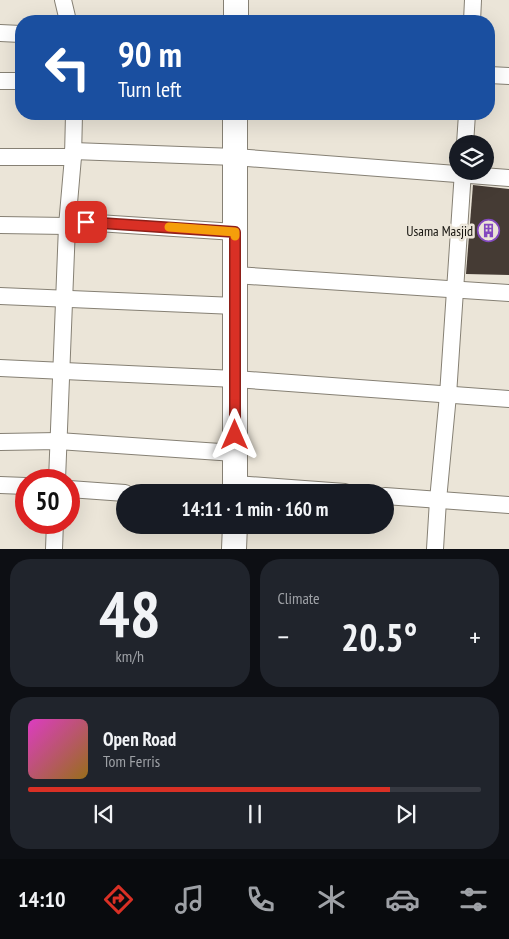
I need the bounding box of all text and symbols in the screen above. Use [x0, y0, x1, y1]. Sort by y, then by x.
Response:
text: 90 m [118, 31, 182, 77]
icon: left [35, 35, 100, 100]
text: Turn left [118, 75, 182, 103]
map controls [449, 135, 494, 180]
button: layers [449, 135, 494, 180]
pin [65, 201, 107, 243]
icon: arrive [72, 208, 100, 236]
building icon: Usama Masjid [477, 219, 501, 243]
place label: Usama Masjid [406, 222, 473, 240]
position arrow [208, 408, 260, 460]
speed limit sign: 50 [15, 469, 80, 534]
text: 14:11 · 1 min · 160 m [182, 497, 328, 521]
text: 48 [99, 571, 161, 655]
text: Climate [278, 588, 320, 608]
text: 20.5° [341, 612, 417, 661]
text: − [278, 618, 289, 655]
text: + [469, 618, 481, 655]
text: km/h [116, 646, 144, 666]
text: Open Road [103, 727, 176, 751]
text: Tom Ferris [103, 751, 160, 771]
icon: previous [90, 800, 118, 828]
icon: pause [241, 800, 269, 828]
icon: next [392, 800, 420, 828]
icon: directions [101, 882, 136, 917]
icon: music [172, 882, 207, 917]
icon: phone [243, 882, 278, 917]
icon: climate [314, 882, 349, 917]
icon: car [385, 882, 420, 917]
icon: filters [456, 882, 491, 917]
text: 14:10 [18, 885, 66, 913]

